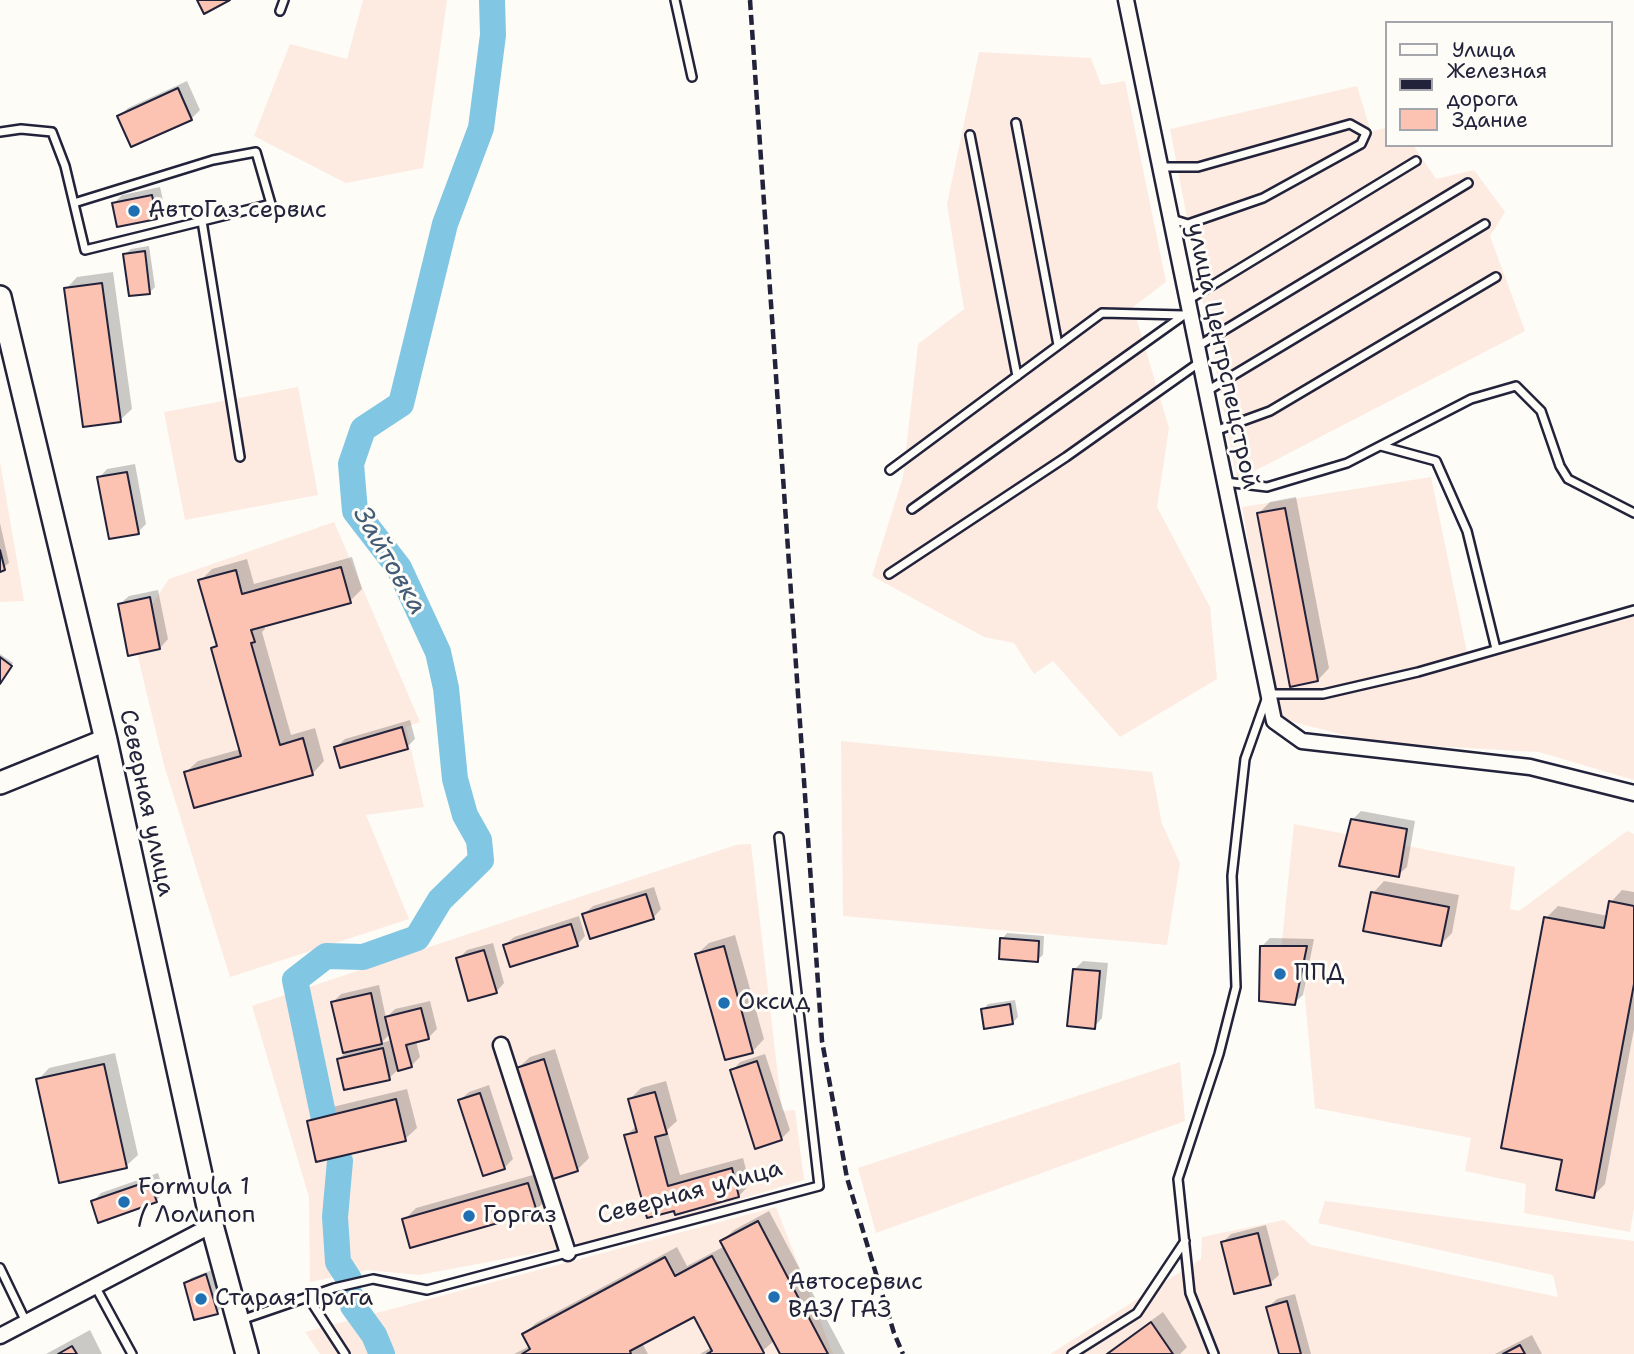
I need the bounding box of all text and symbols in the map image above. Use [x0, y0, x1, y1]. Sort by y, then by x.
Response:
legend [1386, 21, 1613, 147]
text: Улица [1452, 36, 1515, 64]
text: Железная дорога [1447, 57, 1547, 113]
text: Здание [1452, 106, 1528, 134]
place label: АвтоГаз сервис [148, 197, 327, 225]
marker: АвтоГаз сервис [126, 203, 142, 219]
street label: улица Центрспецстрой [1180, 220, 1264, 492]
water label: Зайтовка [346, 501, 432, 621]
street label: Северная улица [112, 707, 180, 899]
place label: ППД [1294, 960, 1344, 988]
marker: ППД [1272, 966, 1288, 982]
place label: Оксид [738, 989, 810, 1017]
marker: Оксид [716, 995, 732, 1011]
street label: Северная улица [594, 1154, 786, 1232]
place label: Formula 1 / Лолипоп [138, 1174, 255, 1230]
marker: Formula 1 / Лолипоп [116, 1194, 132, 1210]
place label: Горгаз [483, 1202, 557, 1230]
marker: Горгаз [461, 1208, 477, 1224]
place label: Автосервис ВАЗ/ ГАЗ [788, 1269, 923, 1325]
place label: Старая Прага [215, 1285, 373, 1313]
marker: Автосервис ВАЗ/ ГАЗ [766, 1289, 782, 1305]
marker: Старая Прага [193, 1291, 209, 1307]

